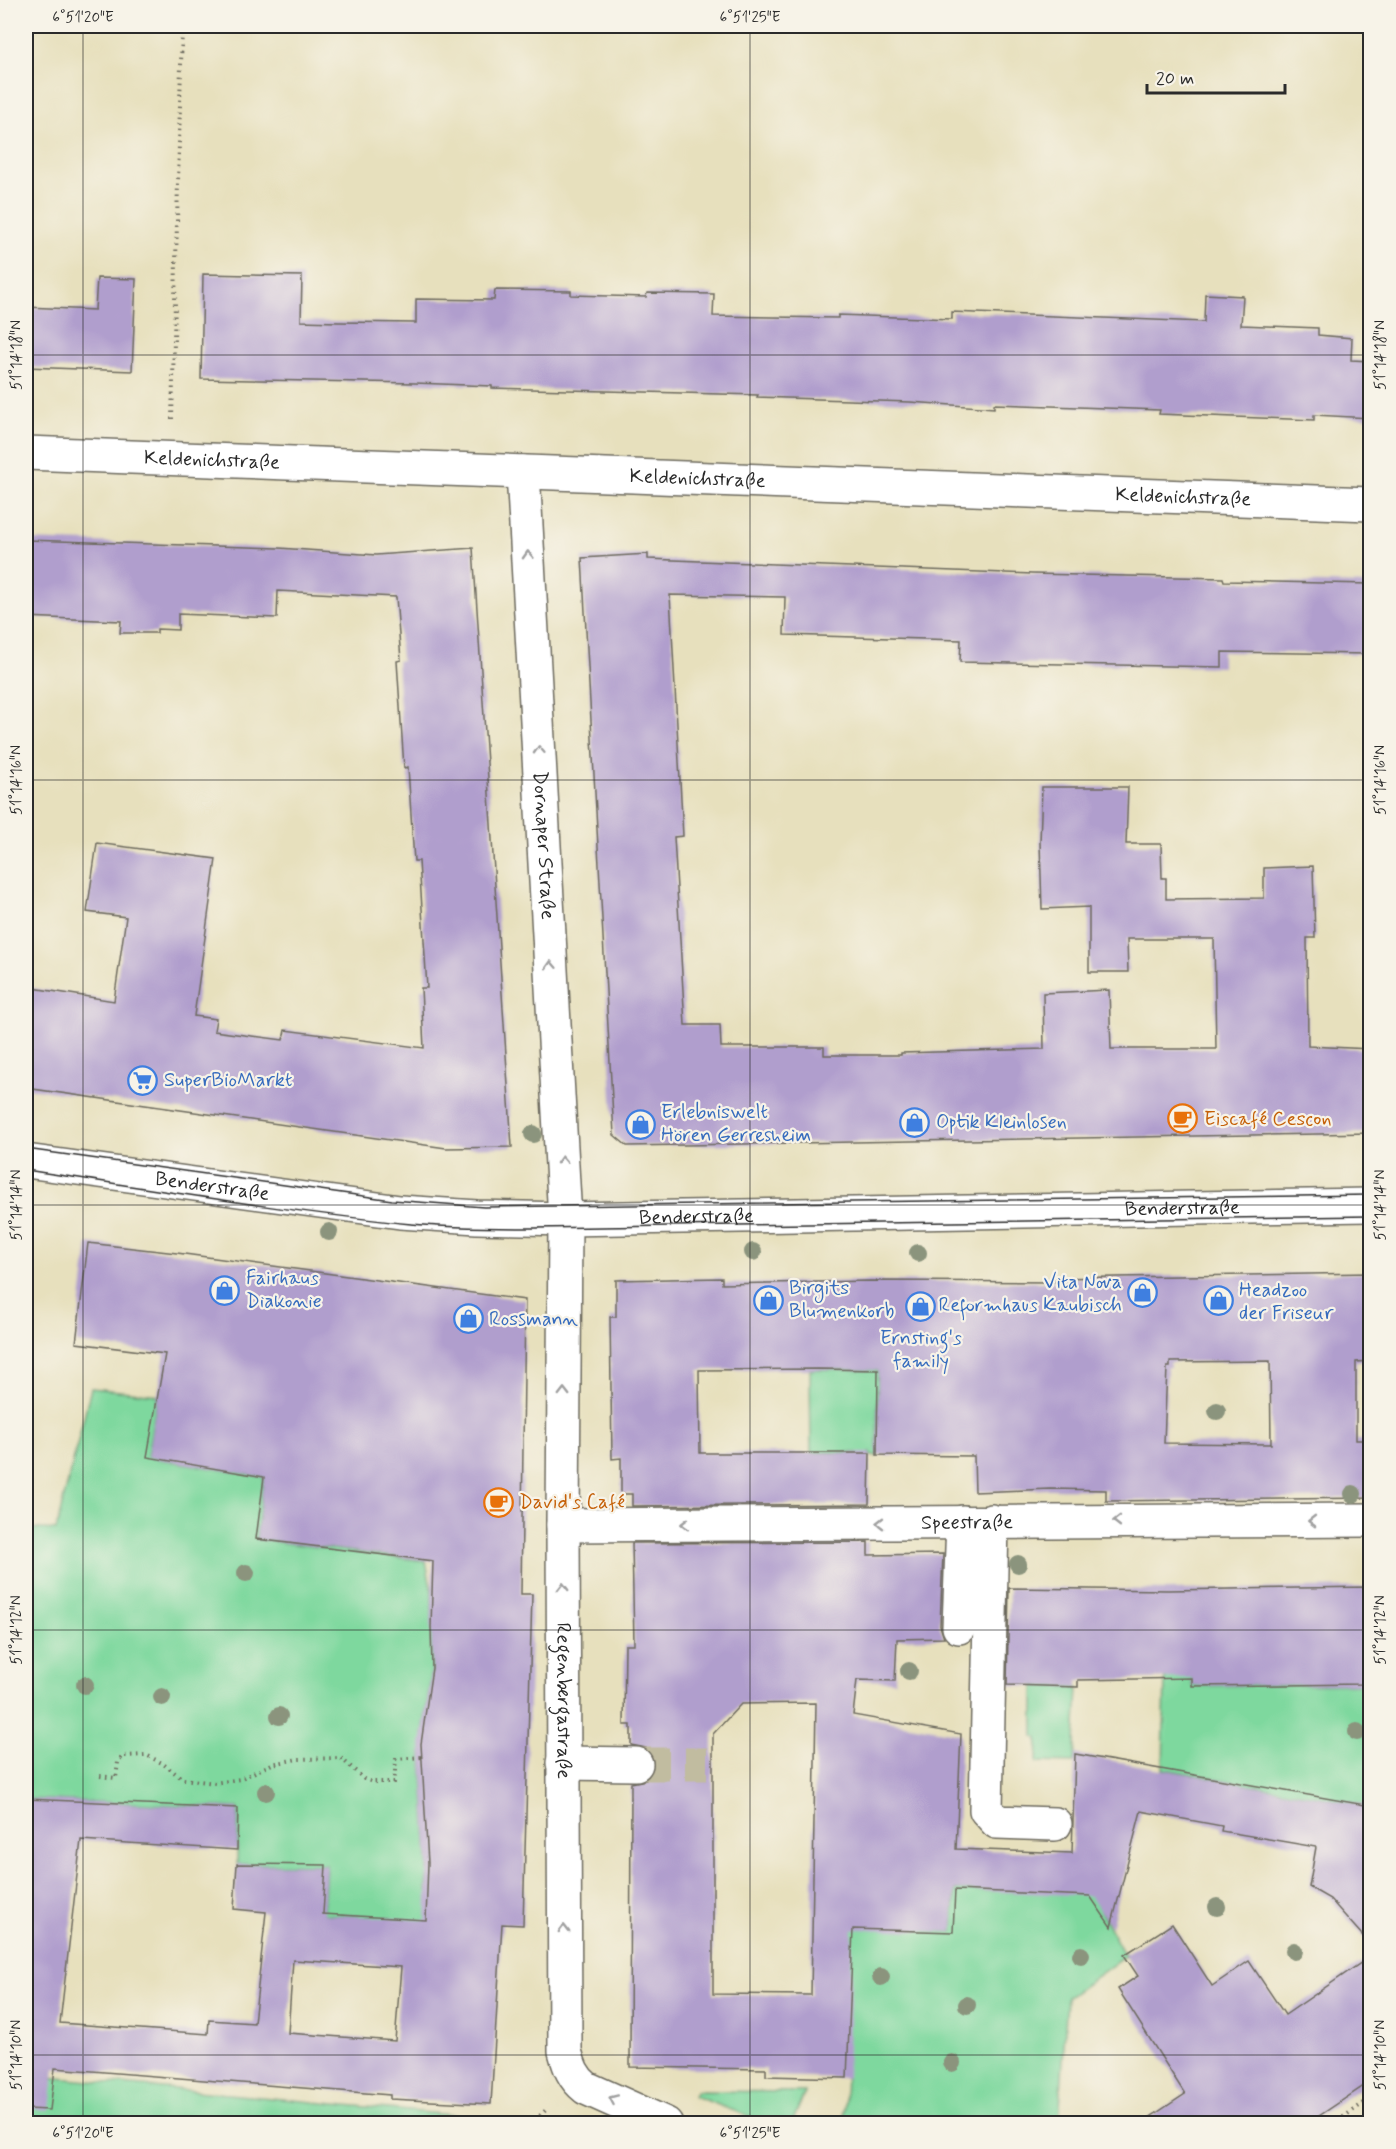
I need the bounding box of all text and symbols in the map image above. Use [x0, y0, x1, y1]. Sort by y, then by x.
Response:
text: 6°51'20"E [52, 8, 114, 28]
text: 6°51'25"E [720, 8, 781, 28]
scale bar [1147, 57, 1285, 95]
text: 20 m [1156, 67, 1194, 91]
text: 51°14'18"N [7, 320, 27, 390]
text: 51°14'18"N [1371, 320, 1391, 390]
street label: Keldenichstraße [143, 444, 280, 476]
street label: Keldenichstraße [629, 462, 766, 495]
street label: Keldenichstraße [1115, 481, 1252, 513]
one-way arrow [521, 551, 534, 560]
text: 51°14'16"N [7, 745, 27, 815]
one-way arrow [532, 745, 545, 754]
text: 51°14'16"N [1371, 745, 1391, 815]
street label: Dornaper Straße [526, 771, 562, 920]
one-way arrow [545, 961, 558, 970]
supermarket icon: SuperBioMarkt [127, 1064, 159, 1096]
place label: SuperBioMarkt [164, 1067, 292, 1094]
place label: Erlebniswelt Hören Gerresheim [661, 1099, 811, 1149]
cafe icon: Eiscafé Cescon [1167, 1103, 1199, 1135]
shop icon: Optik Kleinlosen [899, 1106, 931, 1138]
place label: Eiscafé Cescon [1204, 1106, 1331, 1133]
shop icon: Erlebniswelt Hören Gerresheim [624, 1108, 656, 1140]
place label: Optik Kleinlosen [936, 1109, 1067, 1136]
one-way arrow [556, 1156, 569, 1165]
street label: Benderstraße [153, 1165, 271, 1208]
text: 51°14'14"N [7, 1170, 27, 1240]
text: 51°14'14"N [1371, 1170, 1391, 1240]
street label: Benderstraße [1125, 1194, 1240, 1223]
street label: Benderstraße [639, 1202, 754, 1231]
place label: Fairhaus Diakonie [246, 1265, 322, 1315]
place label: Vita Nova Reformhaus Kaubisch [939, 1269, 1122, 1321]
shop icon: Fairhaus Diakonie [209, 1274, 241, 1306]
place label: Birgits Blumenkorb [789, 1275, 894, 1325]
shop icon: Vita Nova Reformhaus Kaubisch [1127, 1277, 1159, 1309]
place label: Headzoo der Friseur [1239, 1277, 1334, 1327]
shop icon: Birgits Blumenkorb [752, 1284, 784, 1316]
shop icon: Headzoo der Friseur [1202, 1285, 1234, 1317]
shop icon: Ernsting's family [905, 1291, 937, 1323]
shop icon: Rossmann [452, 1303, 484, 1335]
place label: Rossmann [489, 1306, 578, 1333]
place label: Ernsting's family [880, 1325, 962, 1375]
one-way arrow [558, 1387, 570, 1396]
cafe icon: David's Café [482, 1486, 514, 1518]
place label: David's Café [519, 1489, 625, 1516]
street label: Speestraße [921, 1509, 1013, 1536]
one-way arrow [1113, 1515, 1122, 1527]
one-way arrow [1308, 1515, 1317, 1527]
one-way arrow [876, 1517, 885, 1529]
one-way arrow [681, 1518, 690, 1530]
one-way arrow [557, 1582, 569, 1591]
text: 51°14'12"N [7, 1595, 27, 1665]
text: 51°14'12"N [1371, 1595, 1391, 1665]
street label: Regenbergastraße [548, 1623, 577, 1779]
one-way arrow [558, 1924, 570, 1933]
text: 51°14'10"N [7, 2020, 27, 2090]
text: 51°14'10"N [1371, 2020, 1391, 2090]
one-way arrow [608, 2095, 619, 2107]
text: 6°51'20"E [52, 2124, 114, 2144]
text: 6°51'25"E [720, 2124, 781, 2144]

